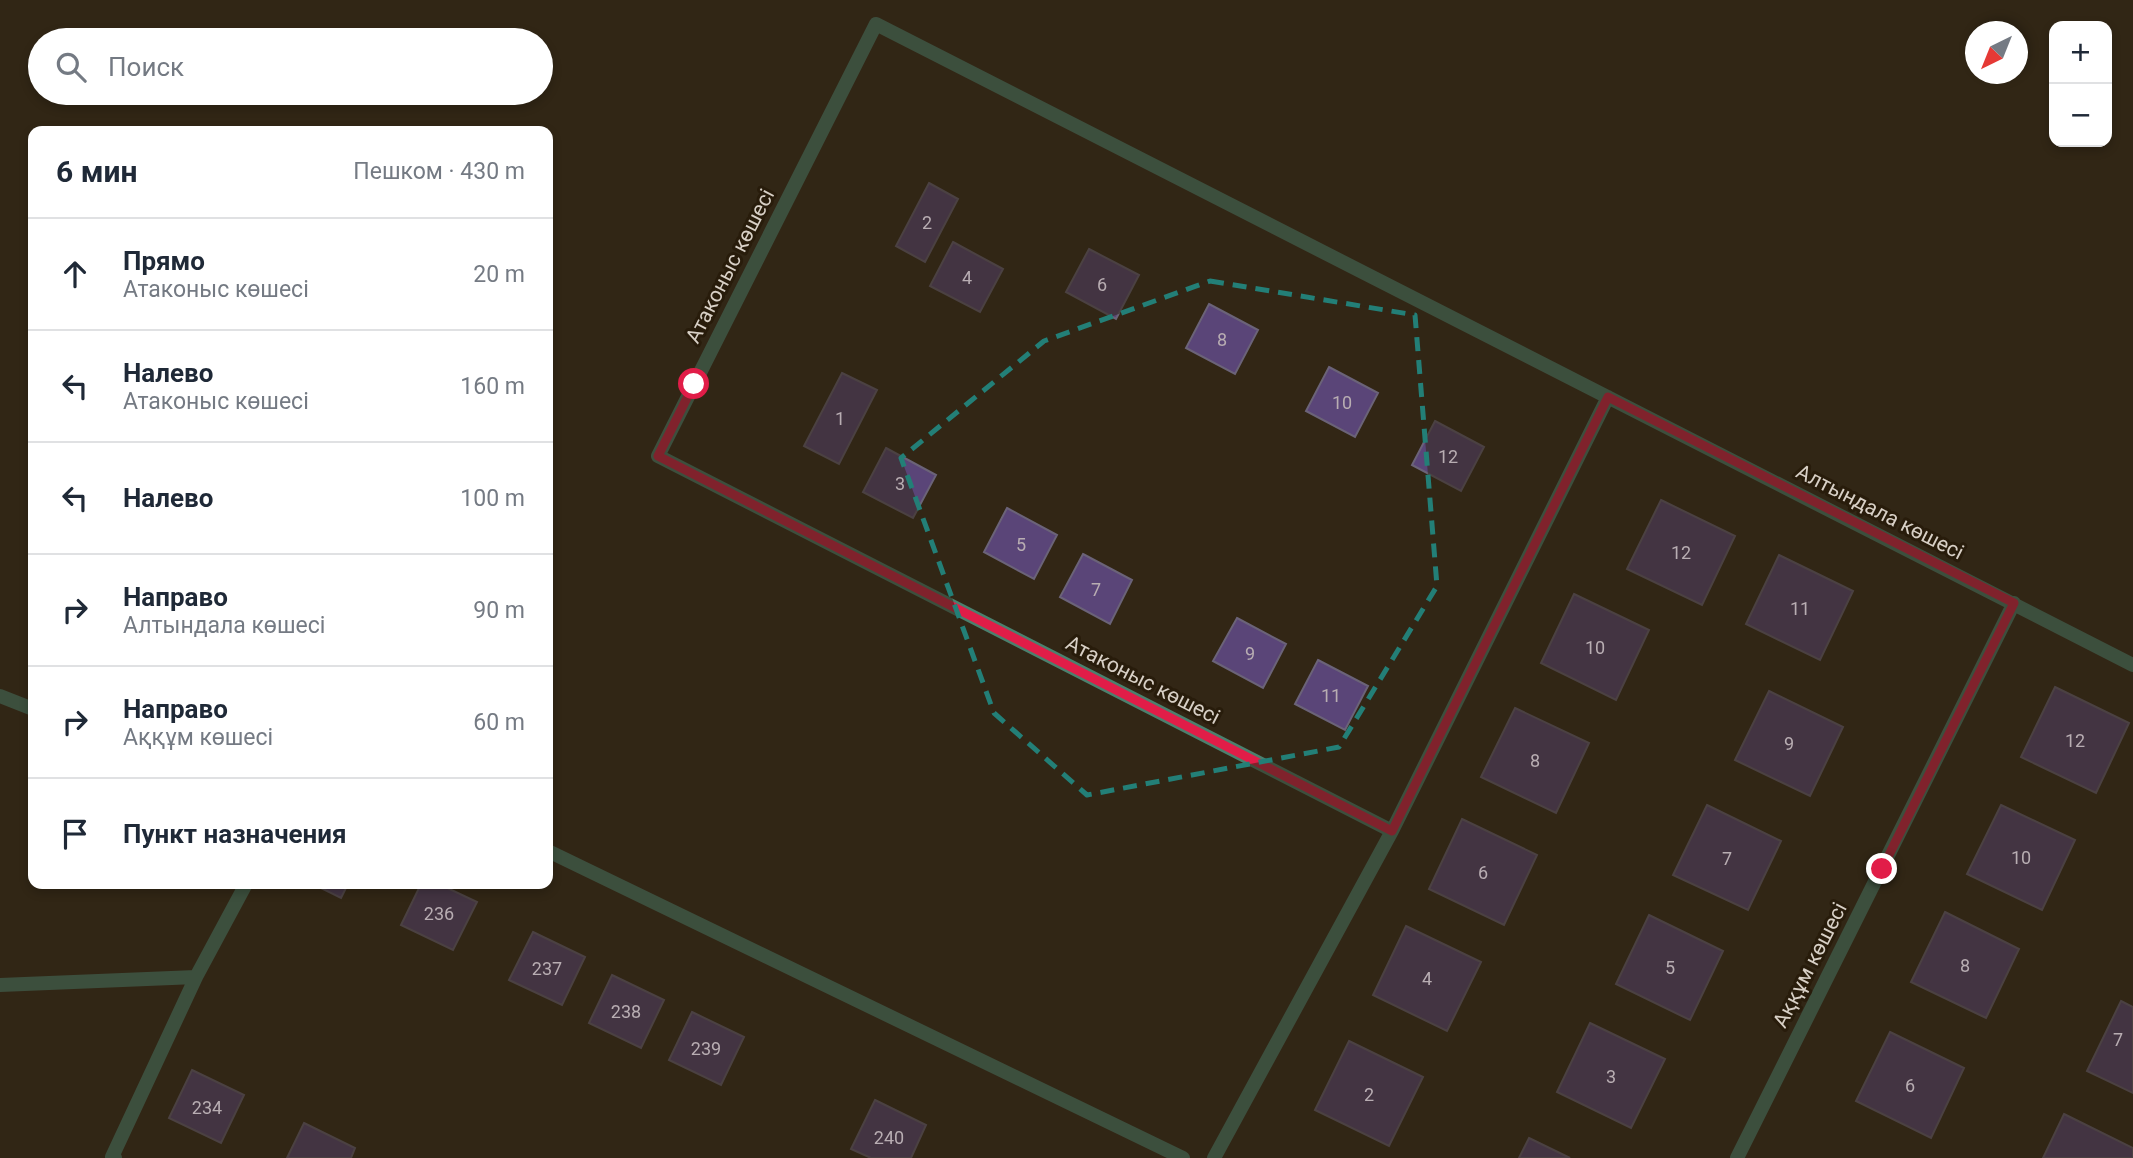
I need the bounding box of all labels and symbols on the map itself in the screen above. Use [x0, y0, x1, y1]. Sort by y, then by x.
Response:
north arrow [1965, 21, 2028, 84]
street label: Атаконыс көшесі [681, 185, 779, 347]
house number: 2 [922, 212, 932, 233]
house number: 4 [962, 267, 972, 288]
house number: 6 [1097, 274, 1107, 295]
house number: 8 [1217, 329, 1227, 350]
route start [678, 368, 709, 399]
house number: 10 [1332, 392, 1352, 413]
house number: 1 [835, 408, 845, 429]
house number: 12 [1438, 446, 1458, 467]
street label: Алтындала көшесі [1792, 459, 1968, 565]
house number: 3 [895, 473, 905, 494]
house number: 5 [1016, 534, 1026, 555]
house number: 12 [1671, 542, 1691, 563]
house number: 7 [1091, 579, 1101, 600]
house number: 11 [1790, 598, 1810, 619]
street label: Атаконыс көшесі [1062, 631, 1224, 729]
house number: 10 [1585, 637, 1605, 658]
house number: 9 [1245, 643, 1255, 664]
house number: 11 [1321, 685, 1341, 706]
house number: 12 [2065, 730, 2085, 751]
house number: 9 [1784, 733, 1794, 754]
house number: 8 [1530, 750, 1540, 771]
house number: 10 [2011, 847, 2031, 868]
house number: 7 [1722, 848, 1732, 869]
route end [1866, 853, 1897, 884]
house number: 6 [1478, 862, 1488, 883]
street label: Аққұм көшесі [1768, 898, 1852, 1032]
house number: 236 [424, 903, 454, 924]
house number: 8 [1960, 955, 1970, 976]
house number: 5 [1665, 957, 1675, 978]
house number: 237 [532, 958, 562, 979]
house number: 4 [1422, 968, 1432, 989]
house number: 238 [611, 1001, 641, 1022]
house number: 7 [2113, 1029, 2123, 1050]
house number: 239 [691, 1038, 721, 1059]
house number: 3 [1606, 1066, 1616, 1087]
house number: 6 [1905, 1075, 1915, 1096]
house number: 2 [1364, 1084, 1374, 1105]
house number: 234 [192, 1097, 222, 1118]
house number: 240 [874, 1127, 904, 1148]

